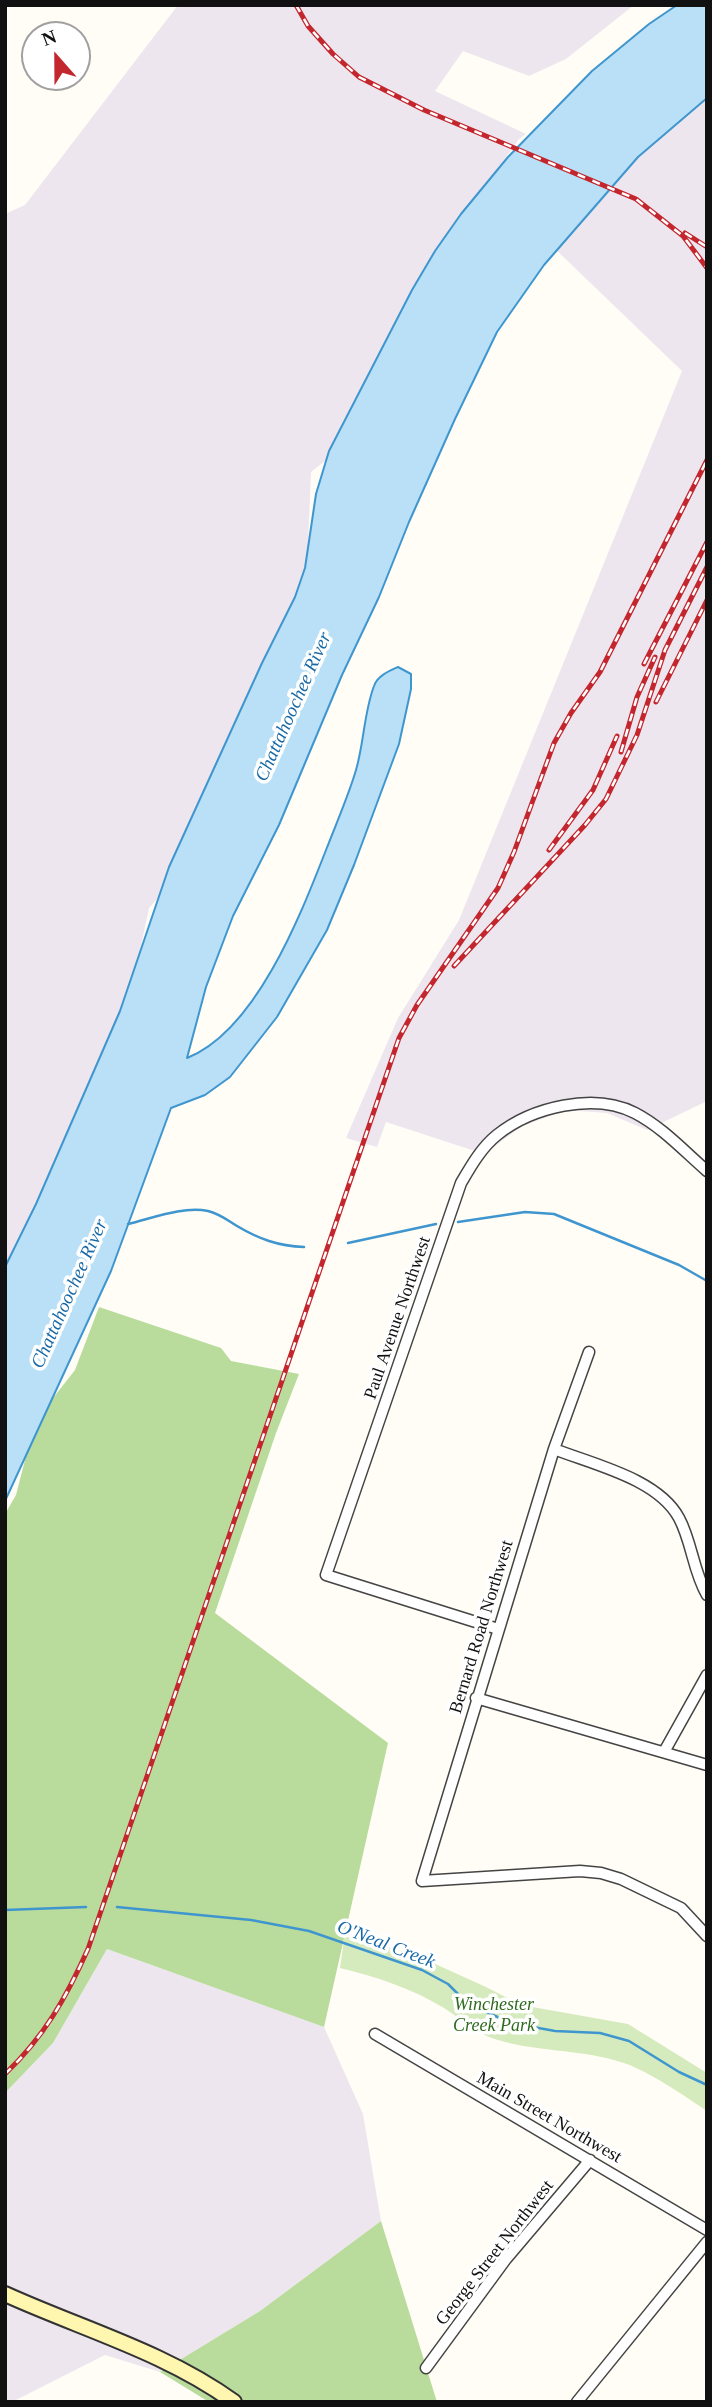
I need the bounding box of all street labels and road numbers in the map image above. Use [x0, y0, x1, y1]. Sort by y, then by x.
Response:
street label: Paul Avenue Northwest [360, 1234, 436, 1402]
street label: Bernard Road Northwest [445, 1538, 519, 1716]
street label: Main Street Northwest [473, 2068, 625, 2168]
street label: George Street Northwest [432, 2176, 558, 2330]

